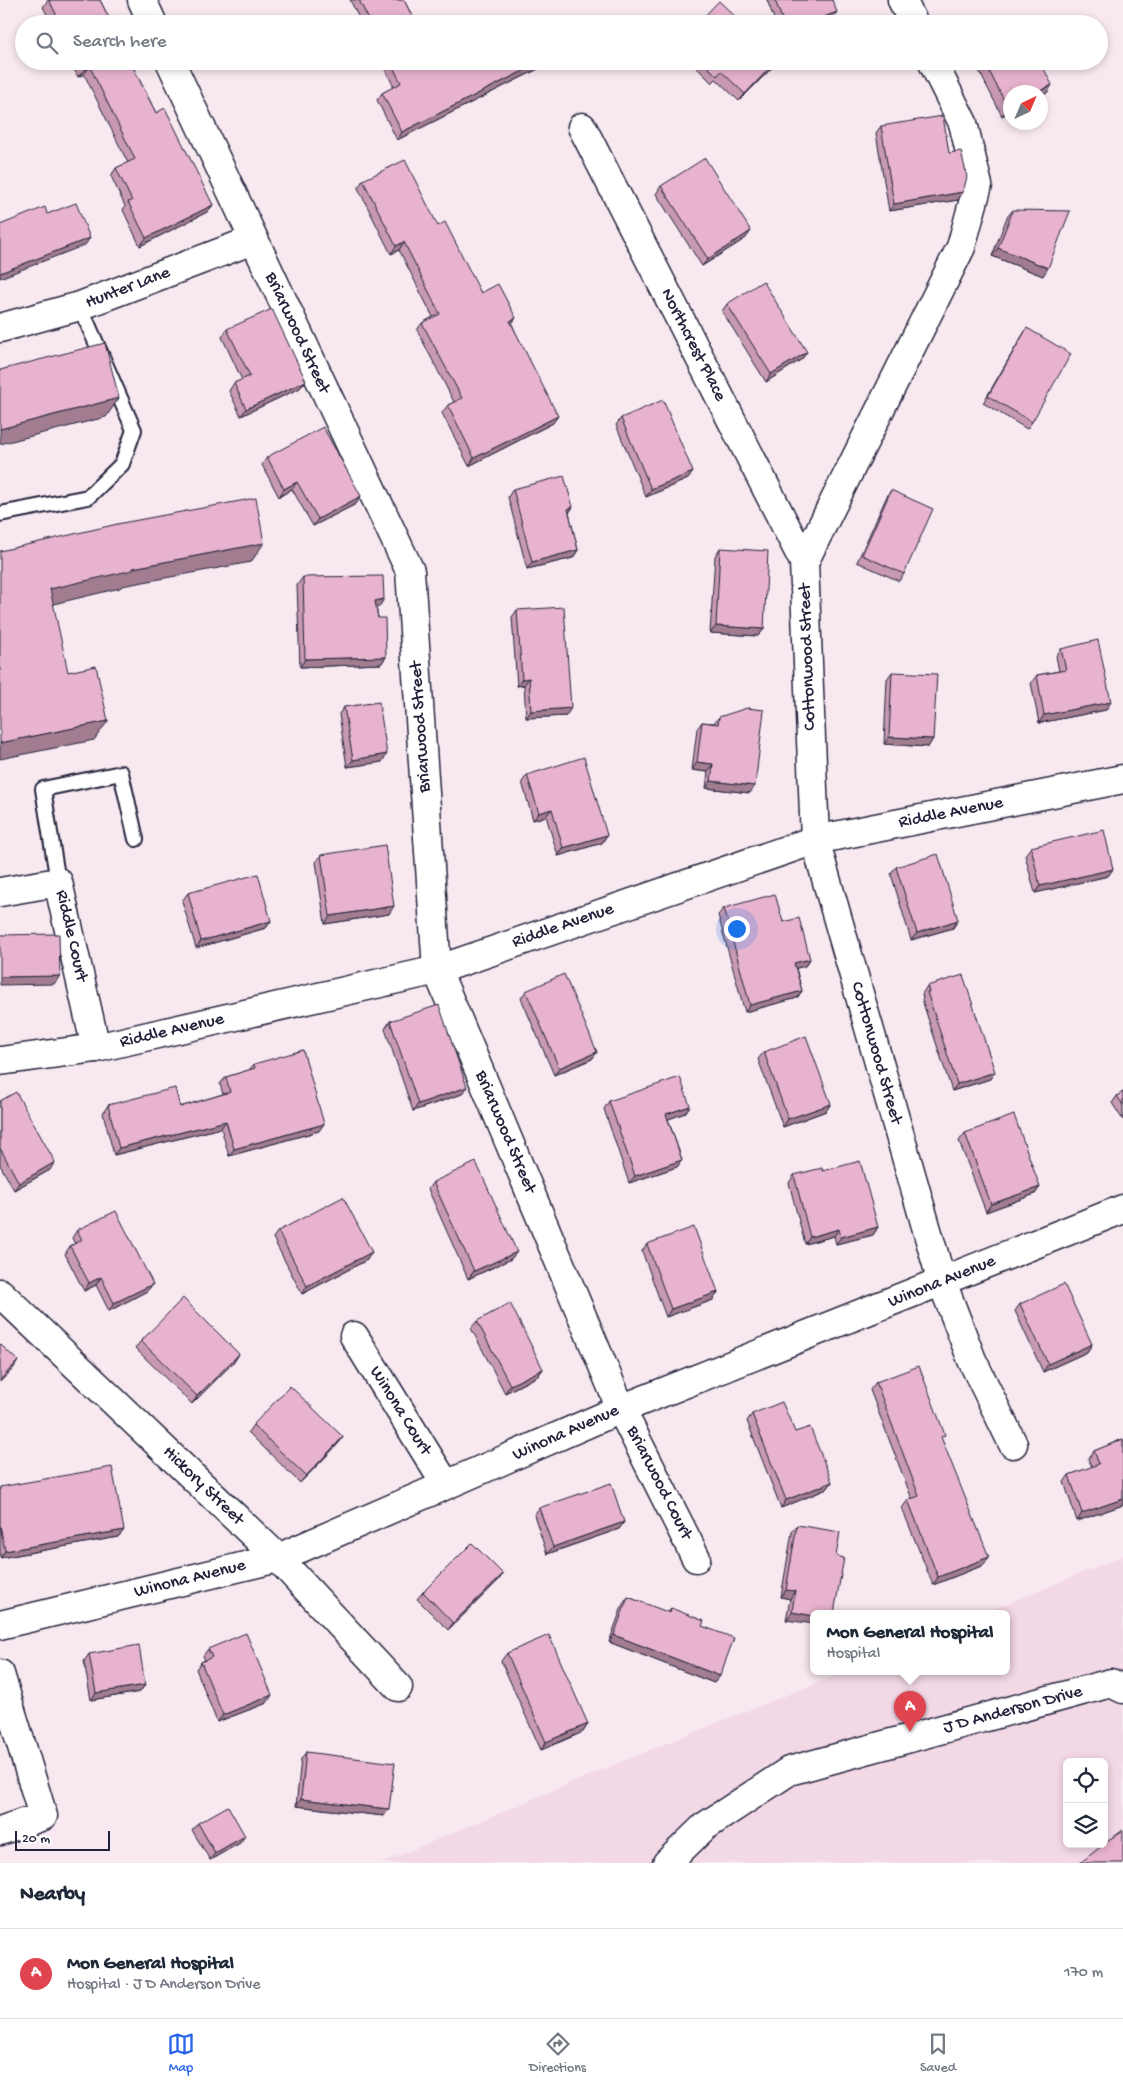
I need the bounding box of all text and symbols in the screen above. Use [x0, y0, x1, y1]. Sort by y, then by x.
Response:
search box [15, 15, 1108, 70]
icon: search [33, 29, 61, 57]
text: Search here [73, 31, 167, 54]
north arrow [1003, 85, 1048, 130]
street label: Hunter Lane [83, 262, 174, 314]
street label: Briarwood Street [259, 268, 335, 398]
street label: Northcrest Place [656, 285, 731, 406]
street label: Cottonwood Street [795, 581, 821, 731]
street label: Briarwood Street [406, 659, 436, 794]
street label: Riddle Avenue [897, 792, 1006, 833]
street label: Riddle Court [50, 888, 92, 985]
street label: Riddle Avenue [509, 899, 617, 953]
your location [724, 916, 750, 942]
street label: Cottonwood Street [846, 979, 907, 1128]
street label: Riddle Avenue [118, 1009, 227, 1053]
street label: Briarwood Street [469, 1067, 541, 1198]
street label: Winona Avenue [885, 1251, 999, 1313]
street label: Winona Court [364, 1363, 437, 1461]
street label: Winona Avenue [510, 1400, 623, 1466]
street label: Briarwood Court [621, 1422, 697, 1545]
street label: Hickory Street [158, 1442, 249, 1531]
street label: Winona Avenue [132, 1555, 249, 1603]
popup [810, 1610, 1010, 1675]
text: Mon General Hospital [827, 1622, 993, 1645]
text: Hospital [827, 1645, 880, 1664]
street label: J D Anderson Drive [941, 1681, 1086, 1739]
pin: A [894, 1691, 926, 1732]
map controls [1063, 1758, 1108, 1848]
button: locate [1063, 1758, 1108, 1803]
button: layers [1063, 1803, 1108, 1848]
scale bar [15, 1828, 110, 1851]
text: 20 m [22, 1831, 50, 1848]
text: Nearby [20, 1883, 85, 1908]
text: Mon General Hospital [67, 1953, 234, 1976]
text: A [31, 1964, 41, 1983]
text: 170 m [1064, 1964, 1103, 1983]
text: Hospital · J D Anderson Drive [67, 1976, 261, 1995]
tab: Map [167, 2030, 195, 2077]
tab: Directions [529, 2030, 586, 2077]
tab: Saved [920, 2030, 956, 2077]

